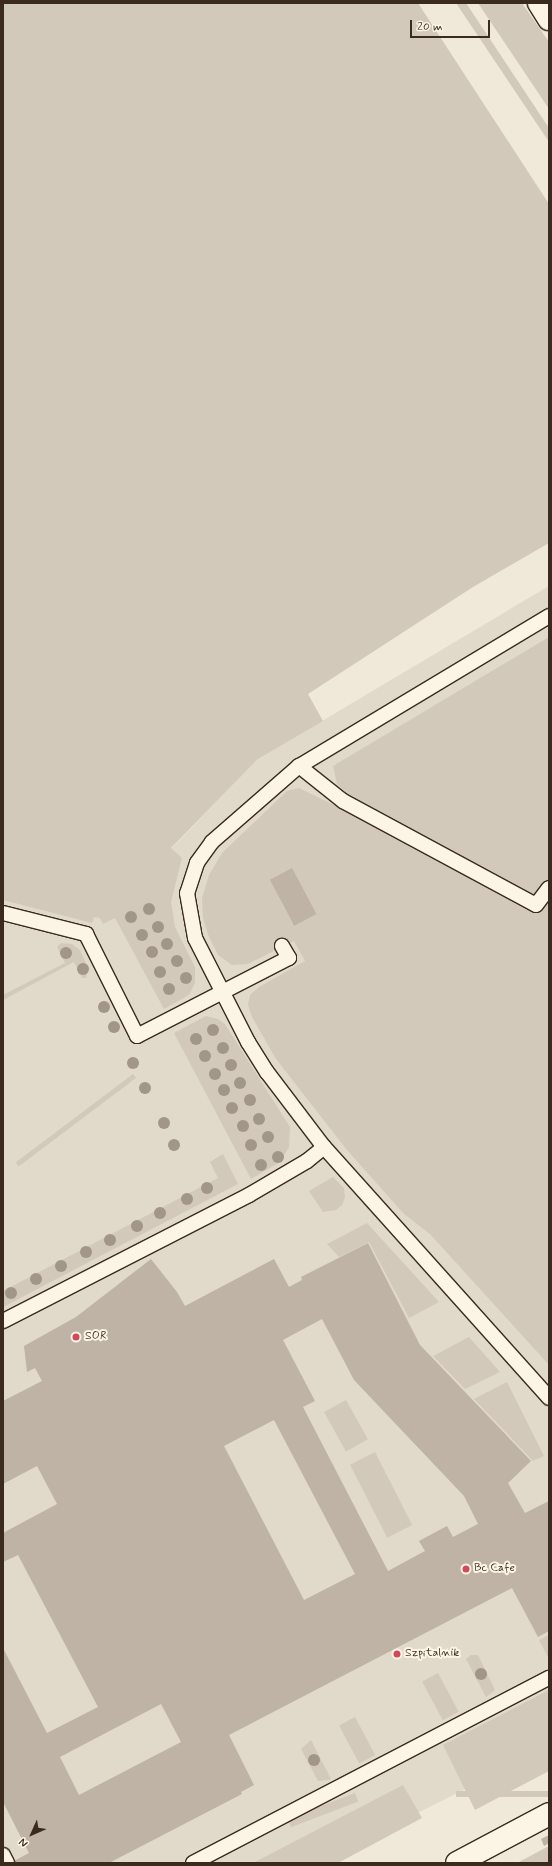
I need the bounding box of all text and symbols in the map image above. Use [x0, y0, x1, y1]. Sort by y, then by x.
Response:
scale bar [412, 12, 492, 38]
text: 20 m [417, 19, 443, 35]
place label: SOR [85, 1330, 106, 1344]
marker: SOR [70, 1331, 82, 1343]
place label: Bc Cafe [474, 1562, 516, 1576]
marker: Bc Cafe [461, 1564, 471, 1574]
place label: Szpitalnik [405, 1647, 459, 1661]
marker: Szpitalnik [392, 1649, 402, 1659]
north arrow [12, 1814, 52, 1854]
text: N [16, 1835, 31, 1850]

